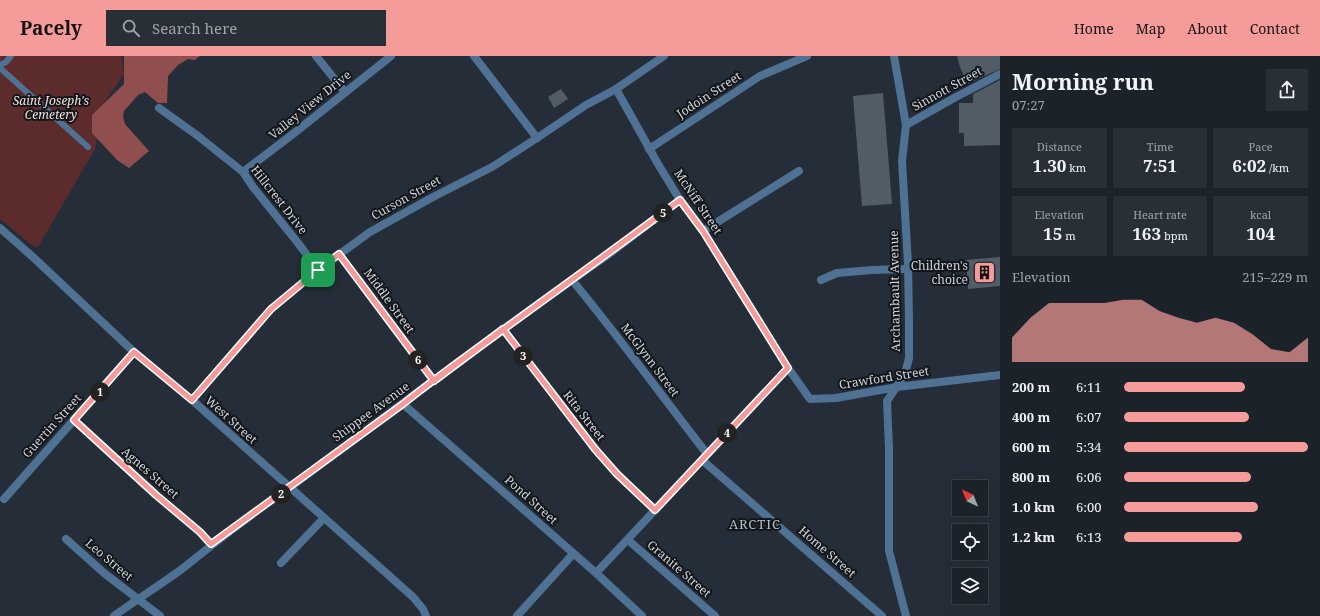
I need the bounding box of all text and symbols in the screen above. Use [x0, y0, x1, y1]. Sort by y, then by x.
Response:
search box [106, 10, 386, 46]
text: Pacely [20, 15, 82, 41]
icon: search [120, 17, 142, 39]
text: Search here [152, 18, 237, 38]
text: Home [1074, 19, 1114, 38]
text: Map [1136, 19, 1165, 38]
text: About [1187, 19, 1228, 38]
text: Contact [1250, 19, 1300, 38]
street label: Sinnott Street [909, 62, 985, 115]
street label: Valley View Drive [265, 66, 354, 143]
text: Morning run [1012, 66, 1154, 96]
street label: Jodoin Street [672, 67, 744, 122]
button: share [1266, 69, 1308, 111]
park label: Saint Joseph's Cemetery [13, 92, 90, 123]
text: 07:27 [1012, 96, 1045, 114]
text: Distance [1037, 139, 1082, 154]
text: Time [1147, 139, 1173, 154]
text: Pace [1249, 139, 1273, 154]
text: 1.30 [1033, 154, 1066, 177]
text: 7:51 [1143, 154, 1177, 177]
text: 6:02 [1232, 154, 1266, 177]
text: km [1066, 160, 1086, 175]
text: /km [1266, 160, 1289, 175]
street label: Hillcrest Drive [247, 162, 312, 238]
street label: McNiff Street [670, 166, 727, 238]
street label: Curson Street [368, 171, 444, 224]
pin: 5 [653, 203, 673, 223]
text: 5 [660, 205, 666, 220]
text: Elevation [1035, 207, 1084, 222]
text: Heart rate [1133, 207, 1187, 222]
text: kcal [1250, 207, 1271, 222]
text: 15 [1043, 222, 1062, 245]
text: 163 [1132, 222, 1161, 245]
text: 104 [1246, 222, 1275, 245]
text: m [1062, 228, 1076, 243]
text: bpm [1161, 228, 1188, 243]
street label: Archambault Avenue [885, 230, 904, 352]
pin [301, 253, 335, 287]
place label: Children's choice [911, 257, 968, 288]
icon: arrive [307, 259, 329, 281]
building icon: Children's choice [971, 260, 997, 286]
street label: Middle Street [360, 265, 419, 337]
text: Elevation [1012, 268, 1071, 286]
text: 215–229 m [1242, 268, 1308, 286]
street label: McGlynn Street [617, 319, 684, 400]
pin: 3 [513, 346, 533, 366]
text: 3 [520, 348, 526, 363]
pin: 6 [408, 350, 428, 370]
text: 6 [415, 352, 421, 367]
street label: Crawford Street [838, 362, 930, 393]
street label: Shippee Avenue [329, 378, 413, 445]
text: 200 m [1012, 378, 1050, 396]
text: 6:11 [1076, 378, 1102, 396]
pin: 1 [90, 382, 110, 402]
text: 1 [97, 384, 103, 399]
street label: Rita Street [559, 387, 609, 444]
street label: Guertin Street [18, 390, 85, 461]
street label: West Street [202, 392, 261, 448]
text: 400 m [1012, 408, 1050, 426]
text: 6:07 [1076, 408, 1102, 426]
pin: 4 [717, 423, 737, 443]
text: 4 [724, 425, 730, 440]
text: 600 m [1012, 438, 1050, 456]
text: 5:34 [1076, 438, 1102, 456]
street label: Agnes Street [118, 443, 183, 502]
text: 800 m [1012, 468, 1050, 486]
text: 6:06 [1076, 468, 1102, 486]
street label: Pond Street [501, 471, 561, 528]
north arrow [952, 480, 988, 516]
map controls [952, 480, 988, 604]
pin: 2 [271, 484, 291, 504]
text: 2 [278, 486, 284, 501]
text: 1.0 km [1012, 498, 1055, 516]
text: 6:00 [1076, 498, 1102, 516]
district label: ARCTIC [729, 515, 781, 533]
street label: Home Street [795, 522, 860, 581]
button: locate [952, 524, 988, 560]
text: 1.2 km [1012, 528, 1055, 546]
text: 6:13 [1076, 528, 1102, 546]
street label: Leo Street [82, 535, 137, 585]
street label: Granite Street [644, 536, 715, 601]
button: layers [952, 568, 988, 604]

